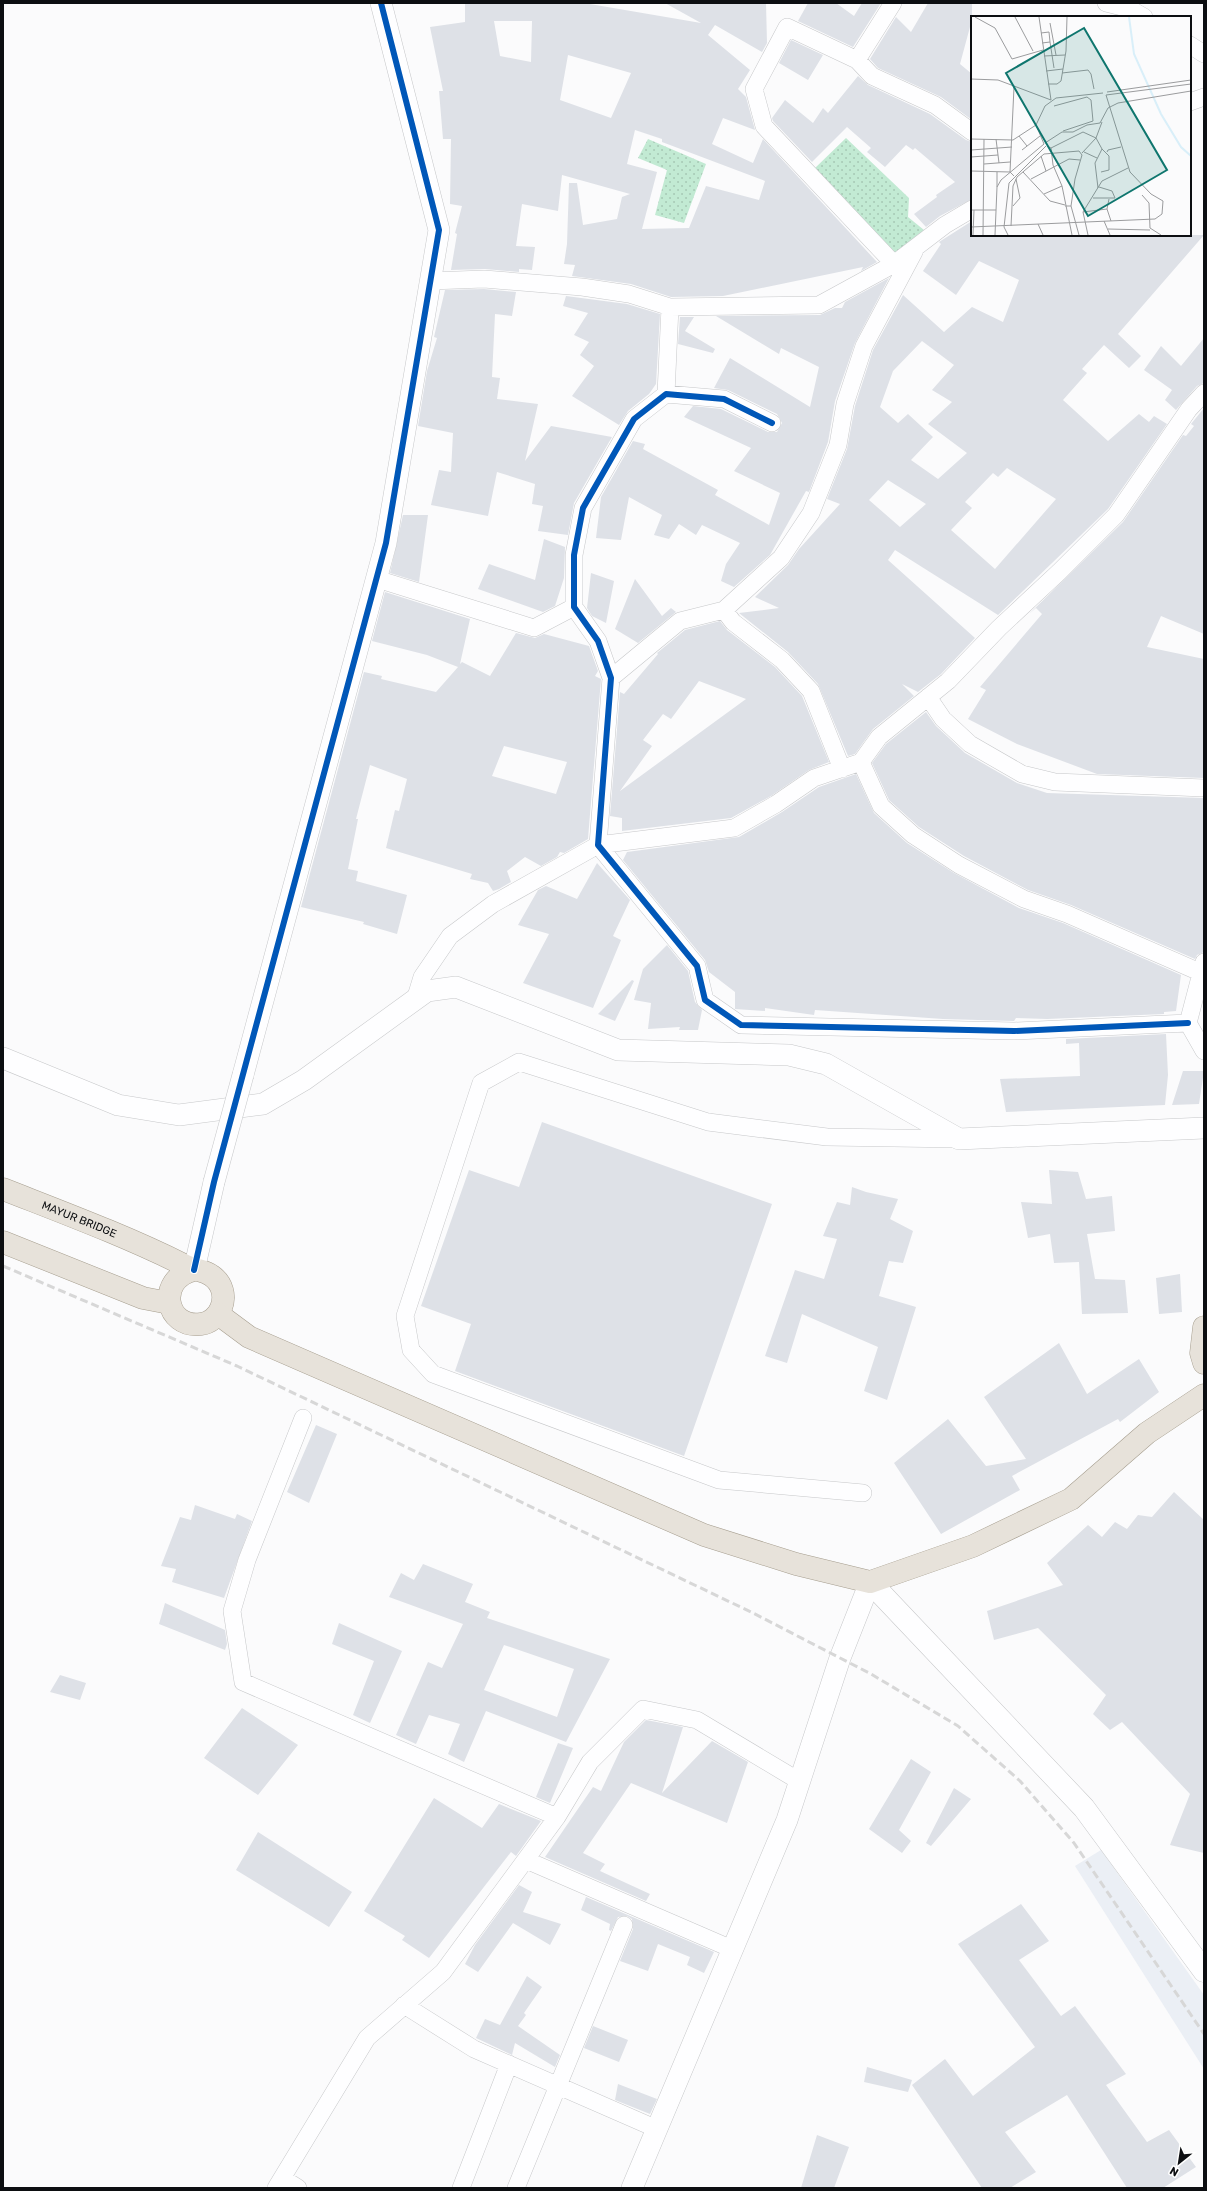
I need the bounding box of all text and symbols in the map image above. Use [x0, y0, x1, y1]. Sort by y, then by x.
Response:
inset map [971, 16, 1191, 236]
street label: MAYUR BRIDGE [40, 1198, 119, 1240]
north arrow [1159, 2143, 1199, 2183]
text: N [1168, 2164, 1181, 2179]

